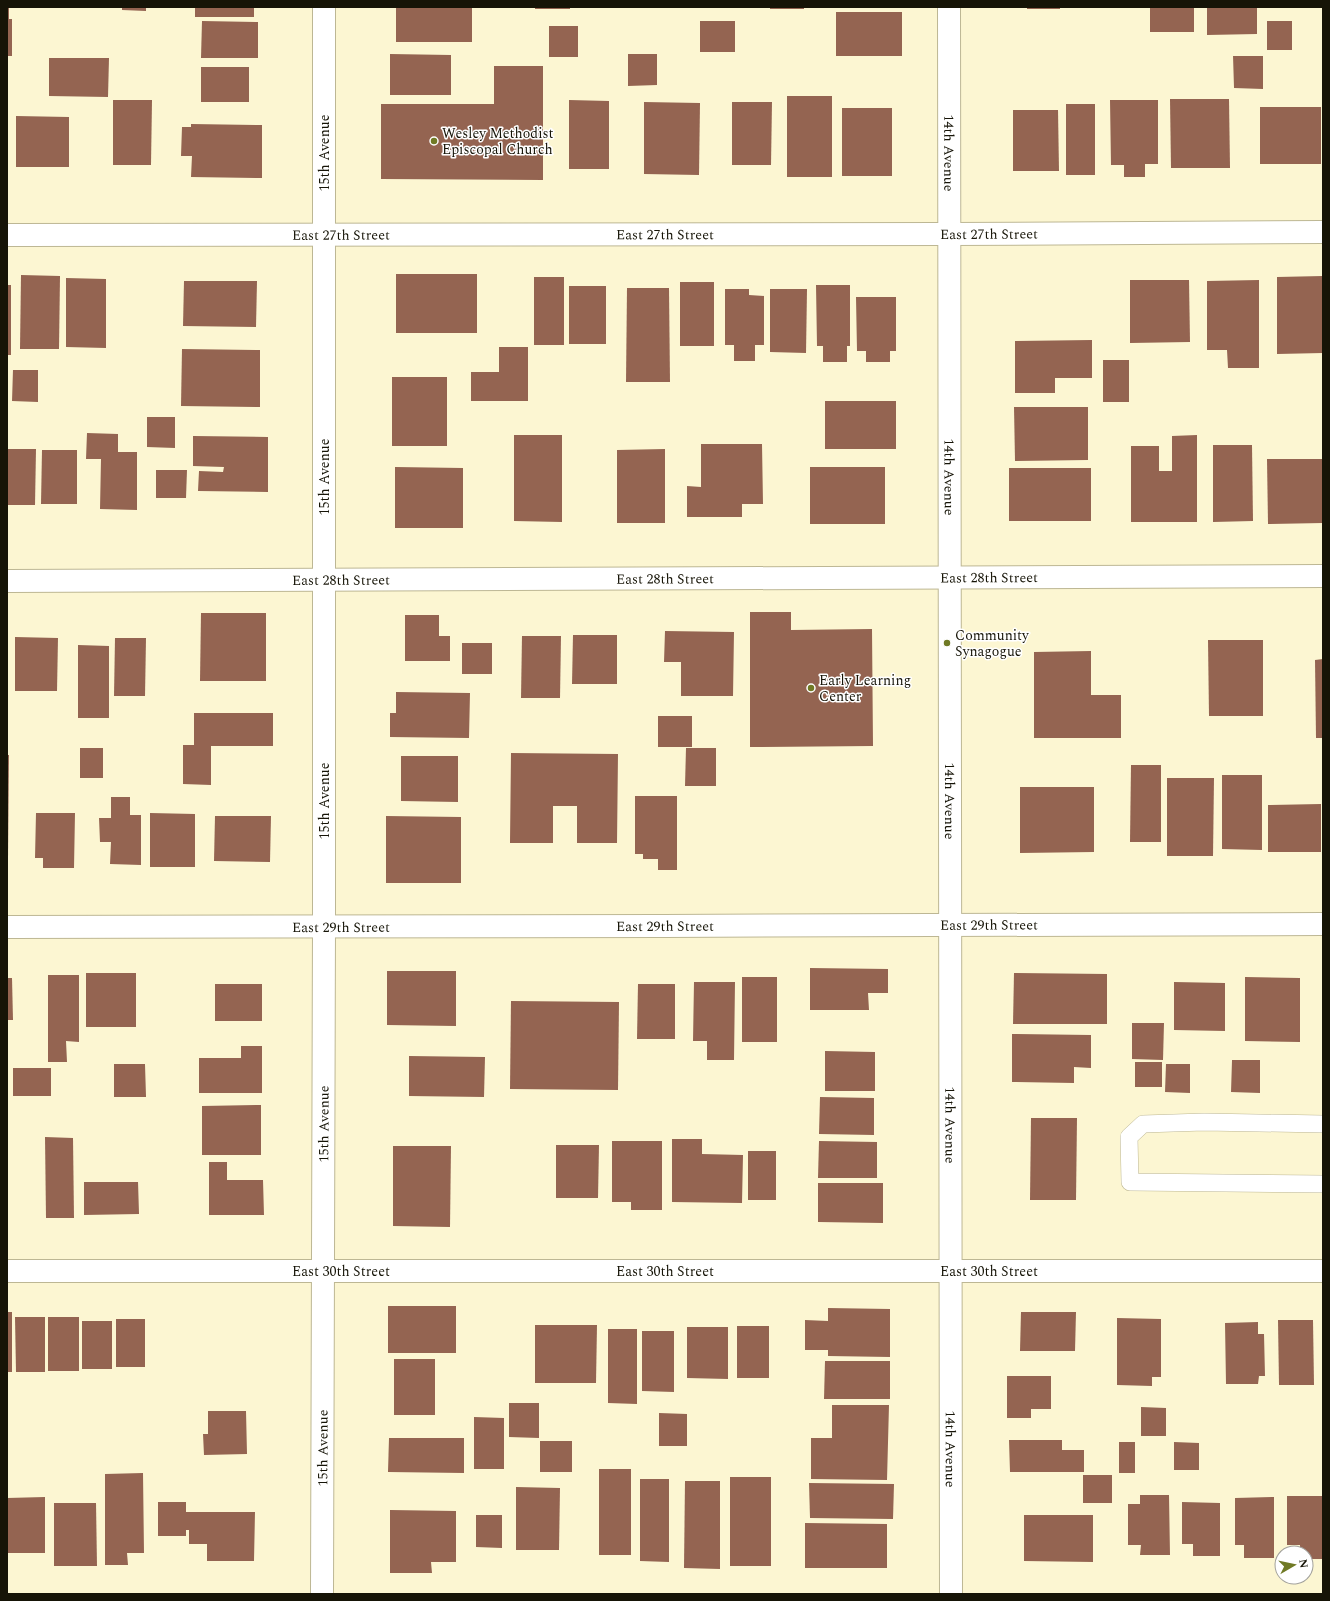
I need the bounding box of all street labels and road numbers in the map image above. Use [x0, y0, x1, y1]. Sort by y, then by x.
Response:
street label: 15th Avenue [314, 114, 335, 191]
street label: 14th Avenue [939, 115, 960, 192]
street label: East 27th Street [940, 223, 1038, 245]
street label: East 27th Street [292, 224, 390, 245]
street label: East 27th Street [616, 224, 714, 245]
street label: 15th Avenue [314, 438, 335, 515]
street label: 14th Avenue [939, 439, 960, 516]
street label: East 28th Street [940, 567, 1038, 588]
street label: East 28th Street [616, 568, 714, 589]
street label: East 28th Street [292, 569, 390, 590]
street label: 15th Avenue [314, 762, 335, 839]
street label: 14th Avenue [939, 763, 961, 840]
street label: East 29th Street [940, 914, 1038, 935]
street label: East 29th Street [616, 915, 714, 937]
street label: East 29th Street [292, 916, 390, 938]
street label: 15th Avenue [313, 1085, 334, 1162]
street label: 14th Avenue [940, 1087, 961, 1164]
street label: East 30th Street [292, 1261, 390, 1282]
street label: East 30th Street [616, 1261, 714, 1282]
street label: East 30th Street [940, 1261, 1038, 1282]
street label: 15th Avenue [312, 1409, 333, 1486]
street label: 14th Avenue [940, 1411, 961, 1488]

